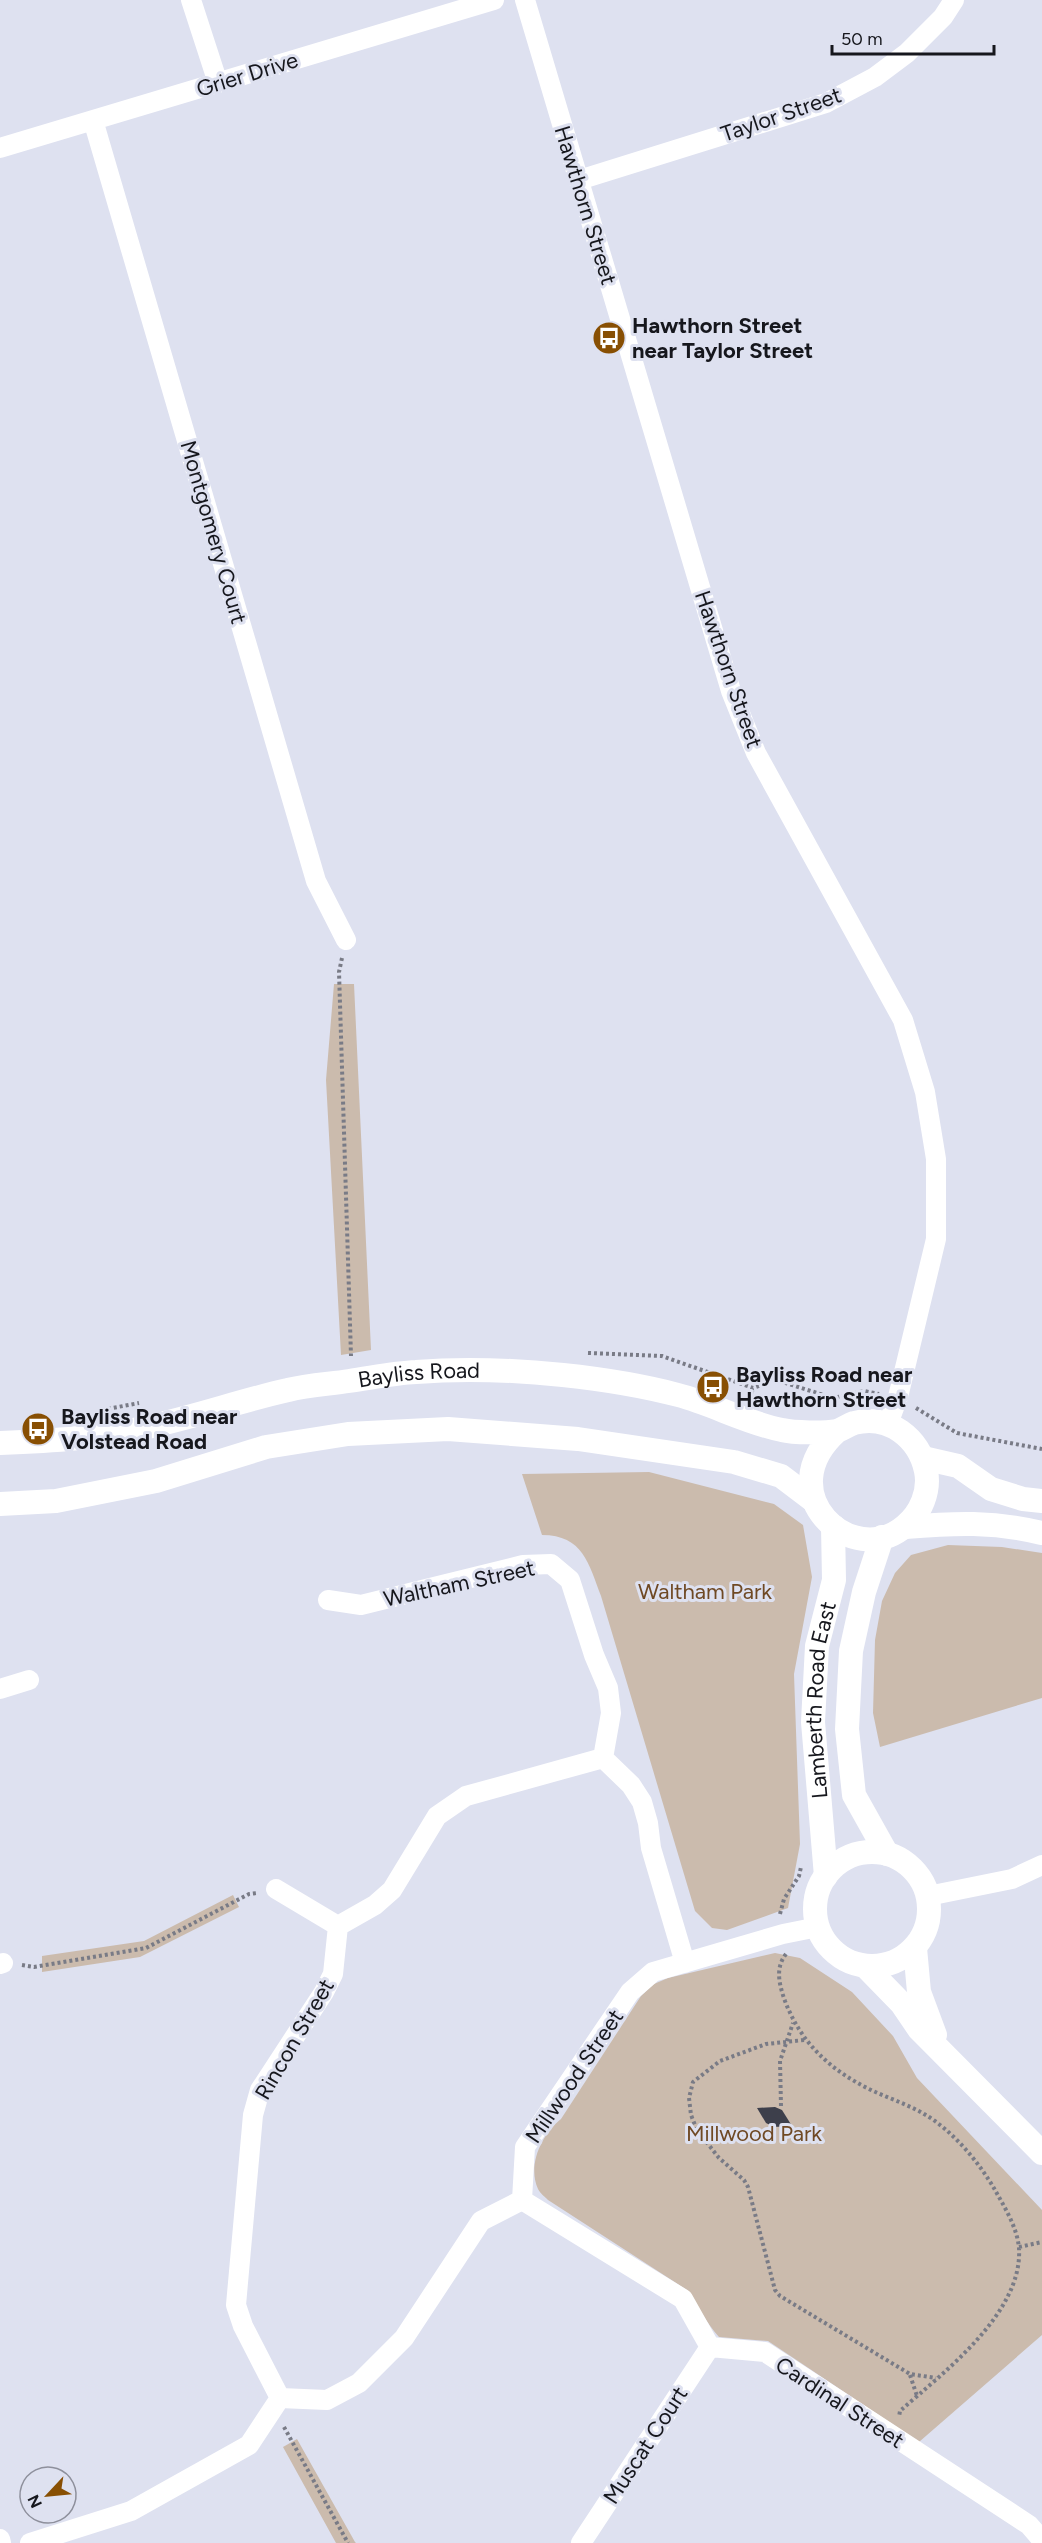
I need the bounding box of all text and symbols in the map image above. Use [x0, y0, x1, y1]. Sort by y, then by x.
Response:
scale bar [832, 18, 994, 56]
text: 50 m [841, 28, 883, 50]
street label: Grier Drive [193, 46, 301, 103]
street label: Taylor Street [717, 81, 845, 148]
street label: Hawthorn Street [549, 122, 623, 288]
place label: Hawthorn Street near Taylor Street [632, 312, 813, 364]
bus stop icon: Hawthorn Street near Taylor Street [591, 320, 627, 356]
street label: Montgomery Court [174, 437, 253, 627]
street label: Hawthorn Street [689, 587, 768, 752]
street label: Bayliss Road [356, 1357, 480, 1394]
place label: Bayliss Road near Hawthorn Street [736, 1361, 913, 1413]
bus stop icon: Bayliss Road near Hawthorn Street [695, 1369, 731, 1405]
place label: Bayliss Road near Volstead Road [61, 1403, 238, 1455]
bus stop icon: Bayliss Road near Volstead Road [20, 1411, 56, 1447]
street label: Waltham Street [381, 1554, 537, 1613]
park label: Waltham Park [638, 1578, 772, 1605]
street label: Lamberth Road East [800, 1598, 842, 1800]
street label: Rincon Street [249, 1974, 340, 2105]
street label: Millwood Street [520, 2004, 629, 2148]
park label: Millwood Park [686, 2120, 822, 2147]
street label: Cardinal Street [770, 2351, 909, 2454]
street label: Muscat Court [597, 2381, 693, 2509]
north arrow [18, 2465, 78, 2525]
text: N [24, 2492, 46, 2511]

